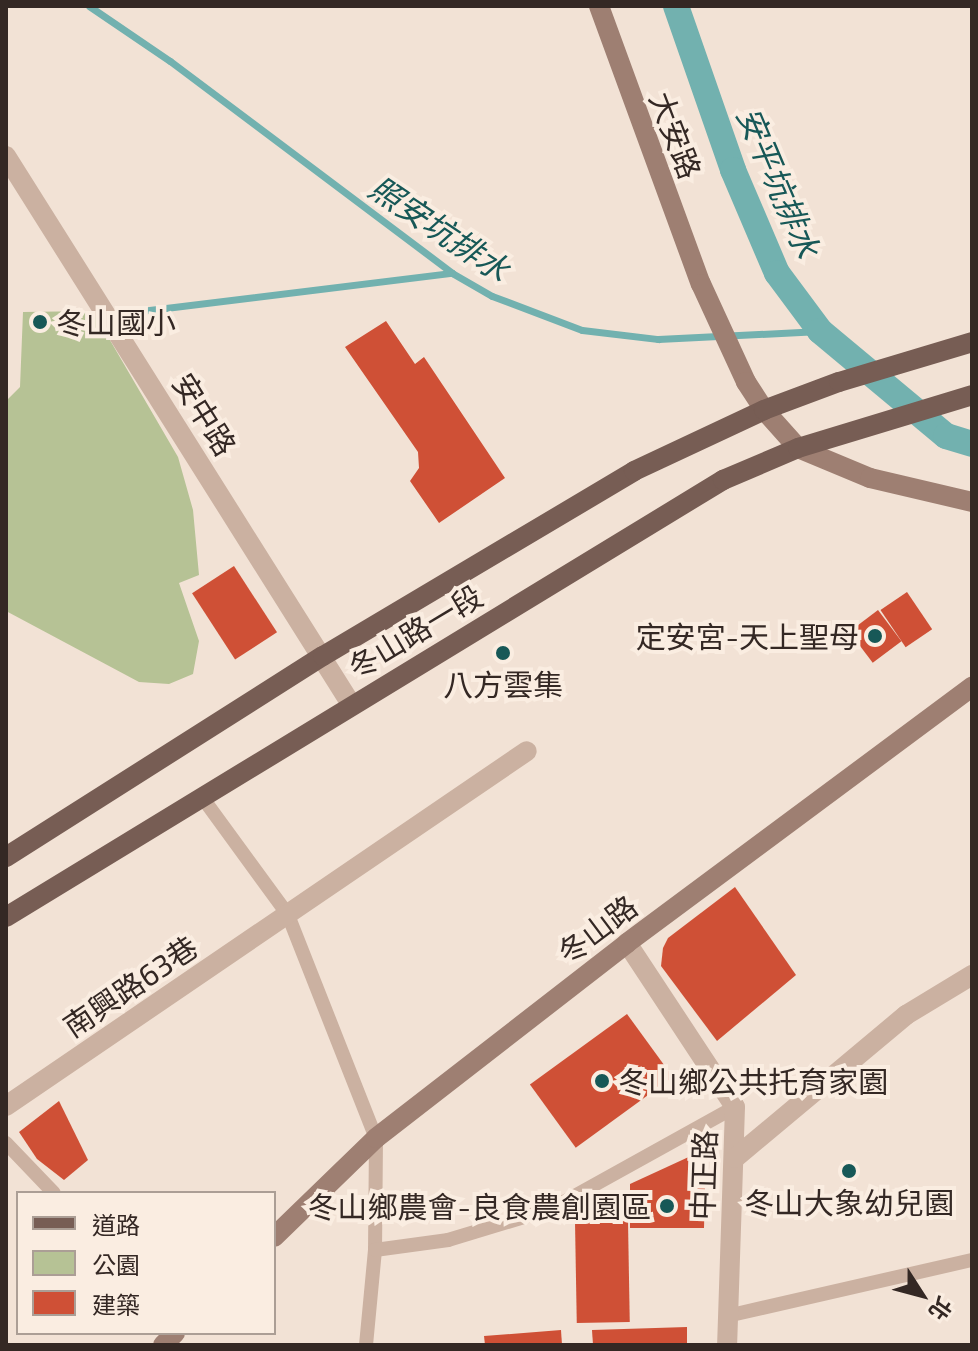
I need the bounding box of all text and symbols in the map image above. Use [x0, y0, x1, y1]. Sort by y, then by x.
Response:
street label: 大安路 [643, 87, 709, 183]
water label: 安平坑排水 [730, 101, 828, 263]
water label: 照安坑排水 [363, 167, 517, 289]
place label: 冬山國小 [56, 304, 176, 340]
marker: 冬山國小 [31, 313, 49, 331]
street label: 安中路 [166, 366, 244, 462]
street label: 冬山路一段 [341, 577, 489, 685]
place label: 定安宮-天上聖母 [636, 618, 859, 654]
marker: 定安宮-天上聖母 [866, 627, 884, 645]
marker: 八方雲集 [494, 644, 512, 662]
place label: 八方雲集 [443, 666, 563, 702]
street label: 冬山路 [550, 888, 644, 970]
street label: 南興路63巷 [56, 928, 204, 1044]
place label: 冬山鄉公共托育家園 [618, 1063, 888, 1099]
marker: 冬山鄉公共托育家園 [593, 1072, 611, 1090]
street label: 中正路 [683, 1129, 723, 1221]
marker: 冬山大象幼兒園 [840, 1162, 858, 1180]
place label: 冬山大象幼兒園 [744, 1184, 954, 1220]
place label: 冬山鄉農會-良食農創園區 [308, 1188, 651, 1224]
legend [16, 1191, 276, 1335]
marker: 冬山鄉農會-良食農創園區 [658, 1197, 676, 1215]
text: 道路 [92, 1210, 140, 1239]
text: 公園 [92, 1250, 140, 1279]
north arrow [882, 1255, 962, 1335]
text: 建築 [92, 1290, 140, 1319]
text: 北 [924, 1293, 958, 1326]

